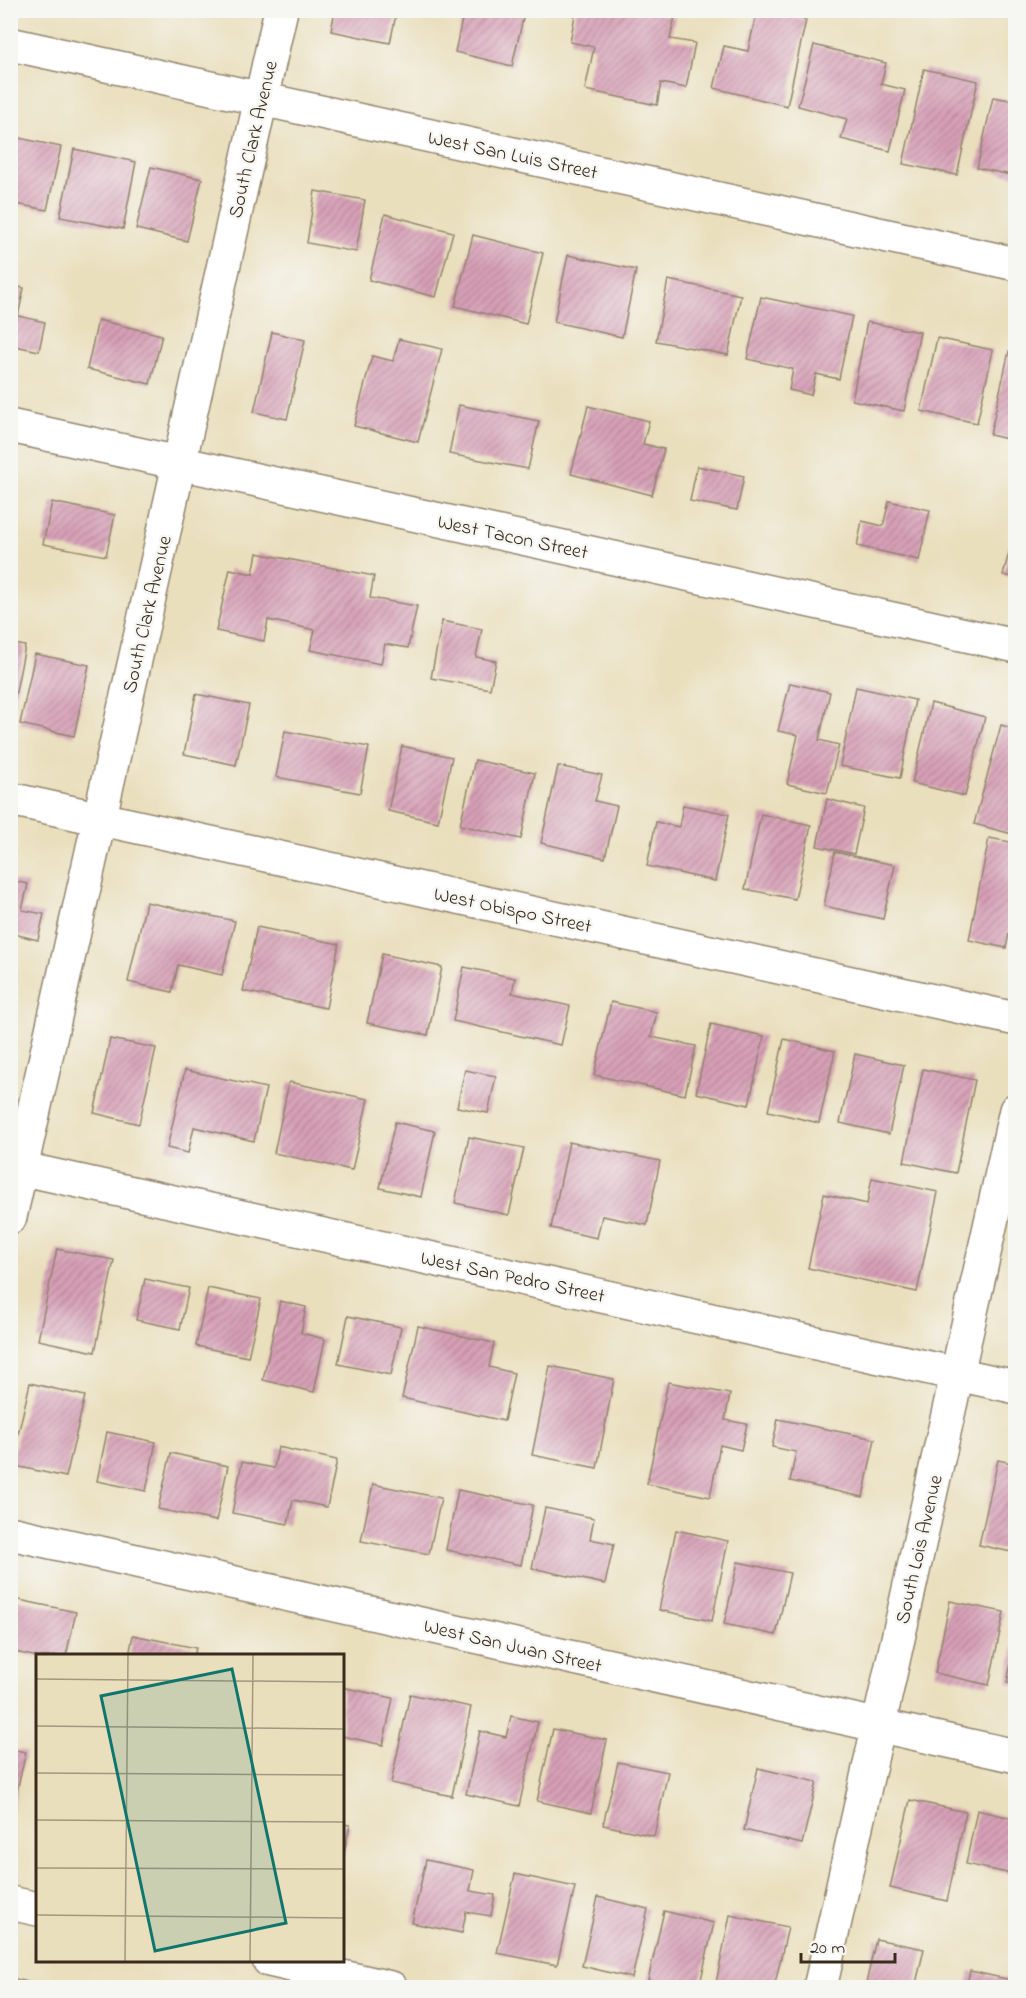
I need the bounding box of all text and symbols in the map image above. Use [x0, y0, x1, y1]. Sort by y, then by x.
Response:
street label: South Clark Avenue [222, 58, 287, 221]
street label: West San Luis Street [425, 124, 600, 189]
street label: West Tacon Street [435, 508, 591, 569]
street label: South Clark Avenue [116, 533, 181, 696]
street label: West Obispo Street [431, 881, 594, 942]
street label: West San Pedro Street [418, 1245, 607, 1312]
street label: South Lois Avenue [889, 1472, 952, 1627]
street label: West San Juan Street [420, 1613, 605, 1682]
inset map [36, 1654, 344, 1962]
scale bar [801, 1926, 896, 1964]
text: 20 m [810, 1936, 845, 1962]

